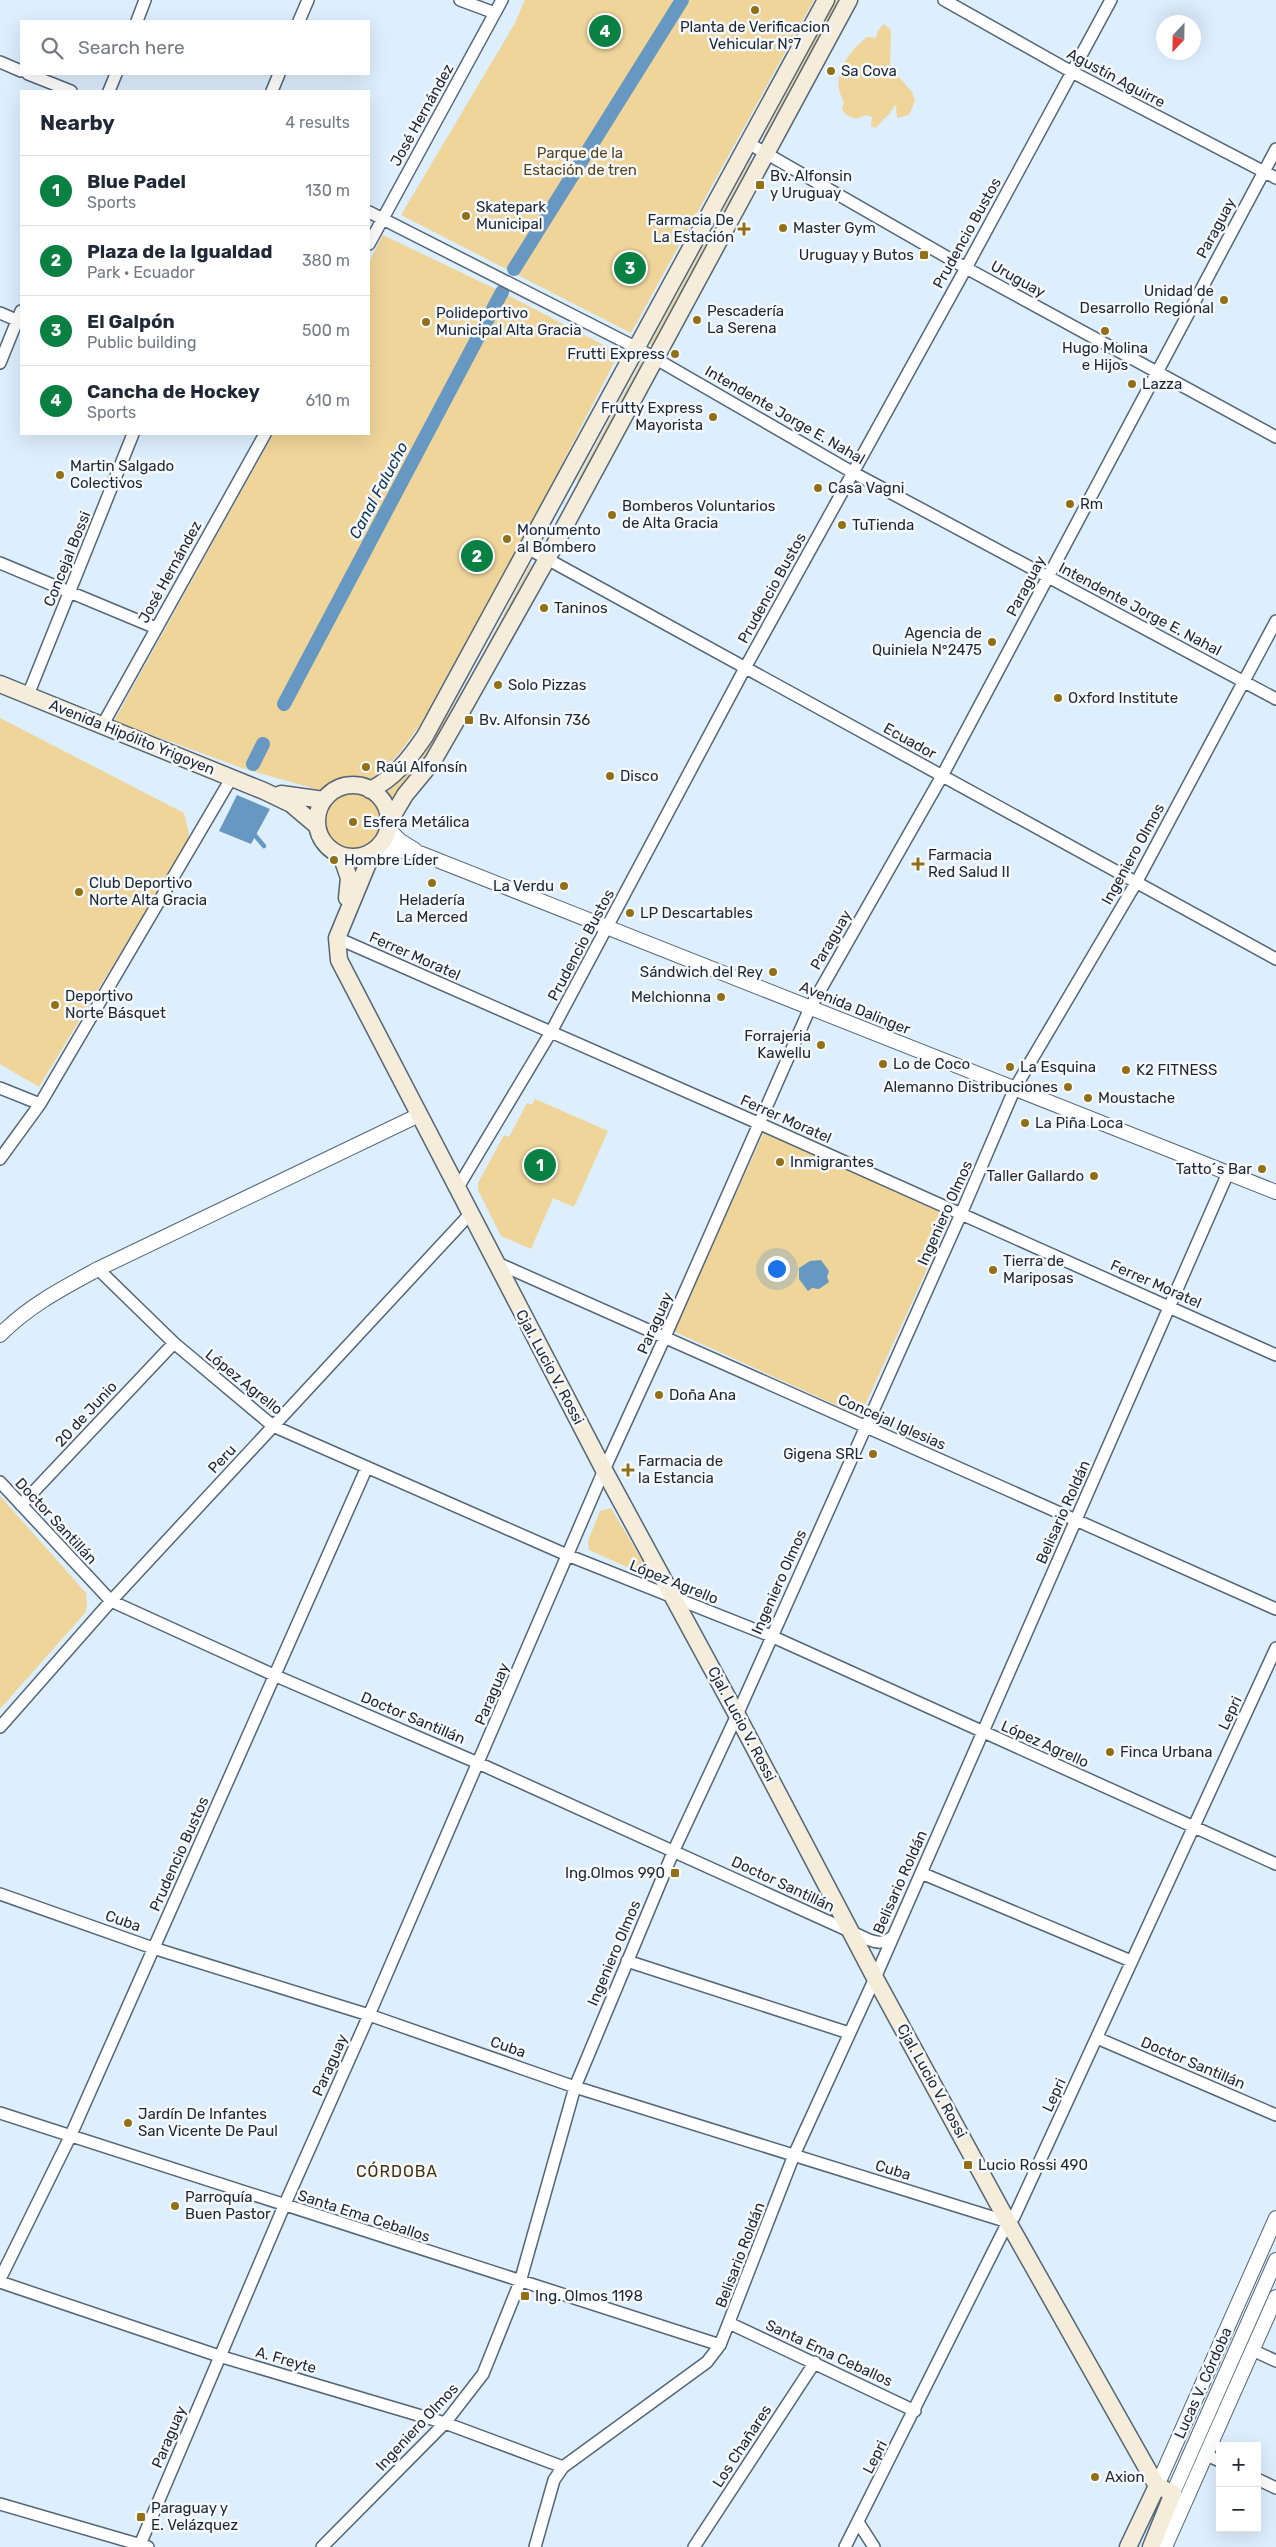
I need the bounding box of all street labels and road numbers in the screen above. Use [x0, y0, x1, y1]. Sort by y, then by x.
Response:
street label: Agustín Aguirre [1064, 45, 1168, 111]
street label: José Hernández [386, 60, 458, 169]
street label: Prudencio Bustos [929, 174, 1005, 292]
street label: Paraguay [1193, 195, 1239, 261]
street label: Uruguay [988, 257, 1048, 301]
street label: Intendente Jorge E. Nahal [702, 362, 868, 468]
street label: Concejal Bossi [40, 509, 94, 609]
street label: José Hernández [134, 517, 206, 626]
street label: Prudencio Bustos [734, 529, 810, 647]
street label: Paraguay [1003, 553, 1049, 619]
street label: Intendente Jorge E. Nahal [1056, 558, 1224, 660]
street label: Avenida Hipólito Yrigoyen [46, 695, 218, 779]
street label: Ecuador [880, 719, 940, 763]
street label: Ingeniero Olmos [1098, 800, 1168, 908]
street label: Prudencio Bustos [544, 886, 618, 1004]
street label: Paraguay [807, 907, 855, 973]
street label: Ferrer Moratel [367, 928, 463, 984]
street label: Avenida Dalinger [797, 978, 913, 1038]
street label: Ferrer Moratel [738, 1091, 834, 1147]
street label: Ingeniero Olmos [914, 1157, 976, 1268]
street label: Ferrer Moratel [1108, 1256, 1204, 1312]
street label: Paraguay [633, 1289, 677, 1357]
street label: Cjal. Lucio V. Rossi [512, 1306, 588, 1428]
street label: López Agrello [202, 1345, 286, 1419]
street label: 20 de Junio [51, 1378, 121, 1450]
street label: Concejal Iglesias [835, 1390, 949, 1454]
street label: Peru [204, 1441, 240, 1477]
street label: Belisario Roldán [1032, 1457, 1094, 1567]
street label: Doctor Santillán [11, 1474, 101, 1568]
street label: Ingeniero Olmos [748, 1526, 810, 1637]
street label: López Agrello [627, 1556, 721, 1608]
street label: Paraguay [471, 1660, 513, 1728]
street label: Cjal. Lucio V. Rossi [704, 1663, 780, 1785]
street label: Doctor Santillán [358, 1688, 468, 1748]
street label: Lepri [1214, 1693, 1246, 1733]
street label: López Agrello [998, 1717, 1092, 1771]
street label: Prudencio Bustos [146, 1793, 213, 1914]
street label: Belisario Roldán [869, 1827, 931, 1937]
street label: Doctor Santillán [729, 1852, 837, 1916]
street label: Ingeniero Olmos [584, 1897, 644, 2008]
street label: Cuba [103, 1907, 143, 1935]
street label: Cjal. Lucio V. Rossi [893, 2021, 971, 2141]
street label: Paraguay [308, 2031, 352, 2099]
street label: Cuba [488, 2033, 528, 2061]
street label: Doctor Santillán [1138, 2033, 1248, 2093]
street label: Lepri [1038, 2075, 1070, 2115]
street label: Cuba [873, 2156, 913, 2184]
street label: Santa Ema Ceballos [296, 2186, 433, 2246]
street label: Belisario Roldán [712, 2200, 768, 2310]
street label: Santa Ema Ceballos [763, 2316, 896, 2390]
street label: Lucas V. Córdoba [1170, 2325, 1236, 2441]
street label: A. Freyte [254, 2343, 318, 2377]
street label: Ingeniero Olmos [372, 2379, 462, 2474]
street label: Los Chañares [709, 2401, 775, 2491]
street label: Paraguay [148, 2403, 190, 2471]
street label: Lepri [859, 2437, 891, 2477]

